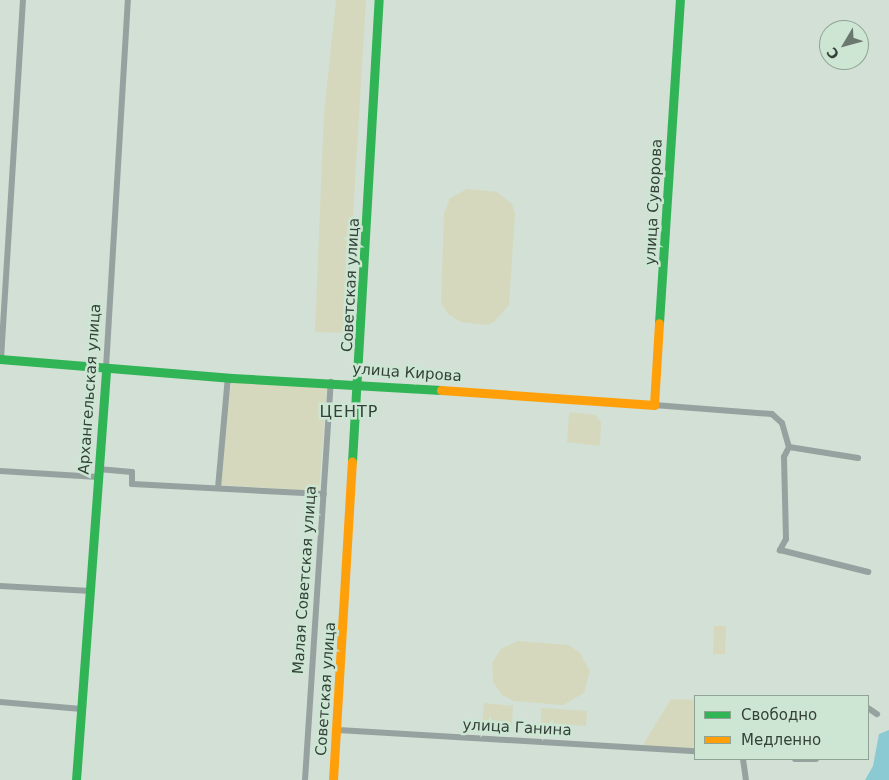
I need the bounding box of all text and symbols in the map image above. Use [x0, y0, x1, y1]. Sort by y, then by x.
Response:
north arrow [819, 20, 869, 70]
text: С [823, 45, 842, 62]
street label: улица Суворова [642, 138, 666, 266]
street label: Советская улица [338, 217, 364, 353]
street label: Архангельская улица [75, 303, 105, 475]
street label: улица Кирова [352, 360, 462, 386]
district label: ЦЕНТР [319, 402, 379, 422]
street label: Малая Советская улица [289, 485, 321, 675]
street label: Советская улица [312, 621, 340, 757]
legend [694, 695, 869, 760]
text: Свободно [741, 706, 817, 724]
street label: улица Ганина [462, 716, 572, 740]
text: Медленно [741, 731, 821, 749]

